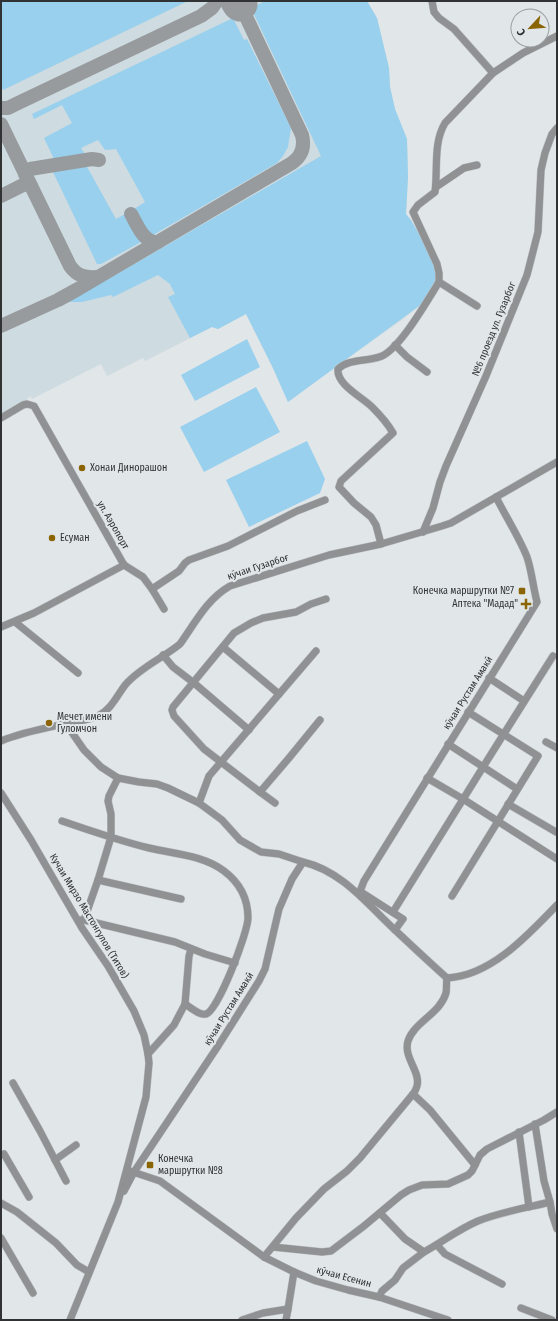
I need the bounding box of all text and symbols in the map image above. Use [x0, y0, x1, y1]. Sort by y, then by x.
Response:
north arrow [510, 8, 550, 48]
text: С [514, 27, 529, 38]
street label: №6 проезд ул. Гузарбог [470, 280, 518, 378]
place label: Хонаи Динорашон [90, 462, 167, 474]
marker: Хонаи Динорашон [77, 463, 87, 473]
street label: ул. Аэропорт [94, 499, 132, 552]
place label: Есуман [60, 532, 90, 544]
marker: Есуман [47, 533, 57, 543]
street label: кӯчаи Гузарбоғ [226, 551, 290, 583]
place label: Конечка маршрутки №7 [413, 585, 514, 597]
marker: Конечка маршрутки №7 [517, 586, 527, 596]
place label: Аптека "Мадад" [452, 598, 518, 610]
marker: Аптека "Мадад" [521, 599, 531, 609]
street label: кӯчаи Рустам Амакӣ [441, 654, 495, 732]
place label: Мечет имени Гуломчон [57, 711, 112, 735]
marker: Мечет имени Гуломчон [44, 718, 54, 728]
street label: Кучаи Мирзо Мастонгулов (Титов) [47, 851, 132, 981]
street label: кӯчаи Рустам Амакӣ [202, 970, 256, 1048]
place label: Конечка маршрутки №8 [158, 1153, 223, 1177]
marker: Конечка маршрутки №8 [145, 1160, 155, 1170]
street label: кӯчаи Есенин [315, 1264, 373, 1290]

